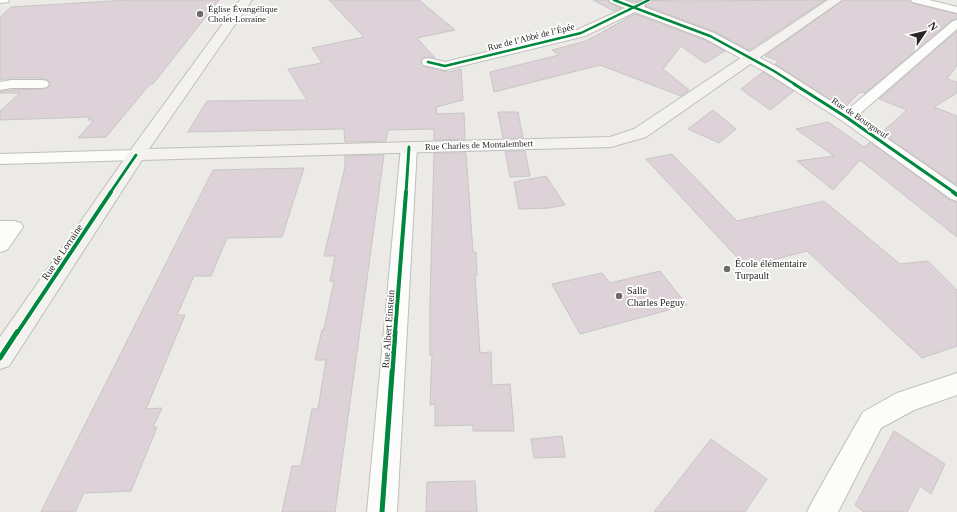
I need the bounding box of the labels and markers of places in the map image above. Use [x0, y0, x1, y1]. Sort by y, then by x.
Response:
place label: Église Évangélique Cholet-Lorraine [208, 4, 278, 24]
marker: Église Évangélique Cholet-Lorraine [195, 9, 205, 19]
place label: École élémentaire Turpault [735, 258, 807, 281]
marker: École élémentaire Turpault [722, 264, 732, 274]
place label: Salle Charles Peguy [627, 285, 685, 308]
marker: Salle Charles Peguy [614, 291, 624, 301]

